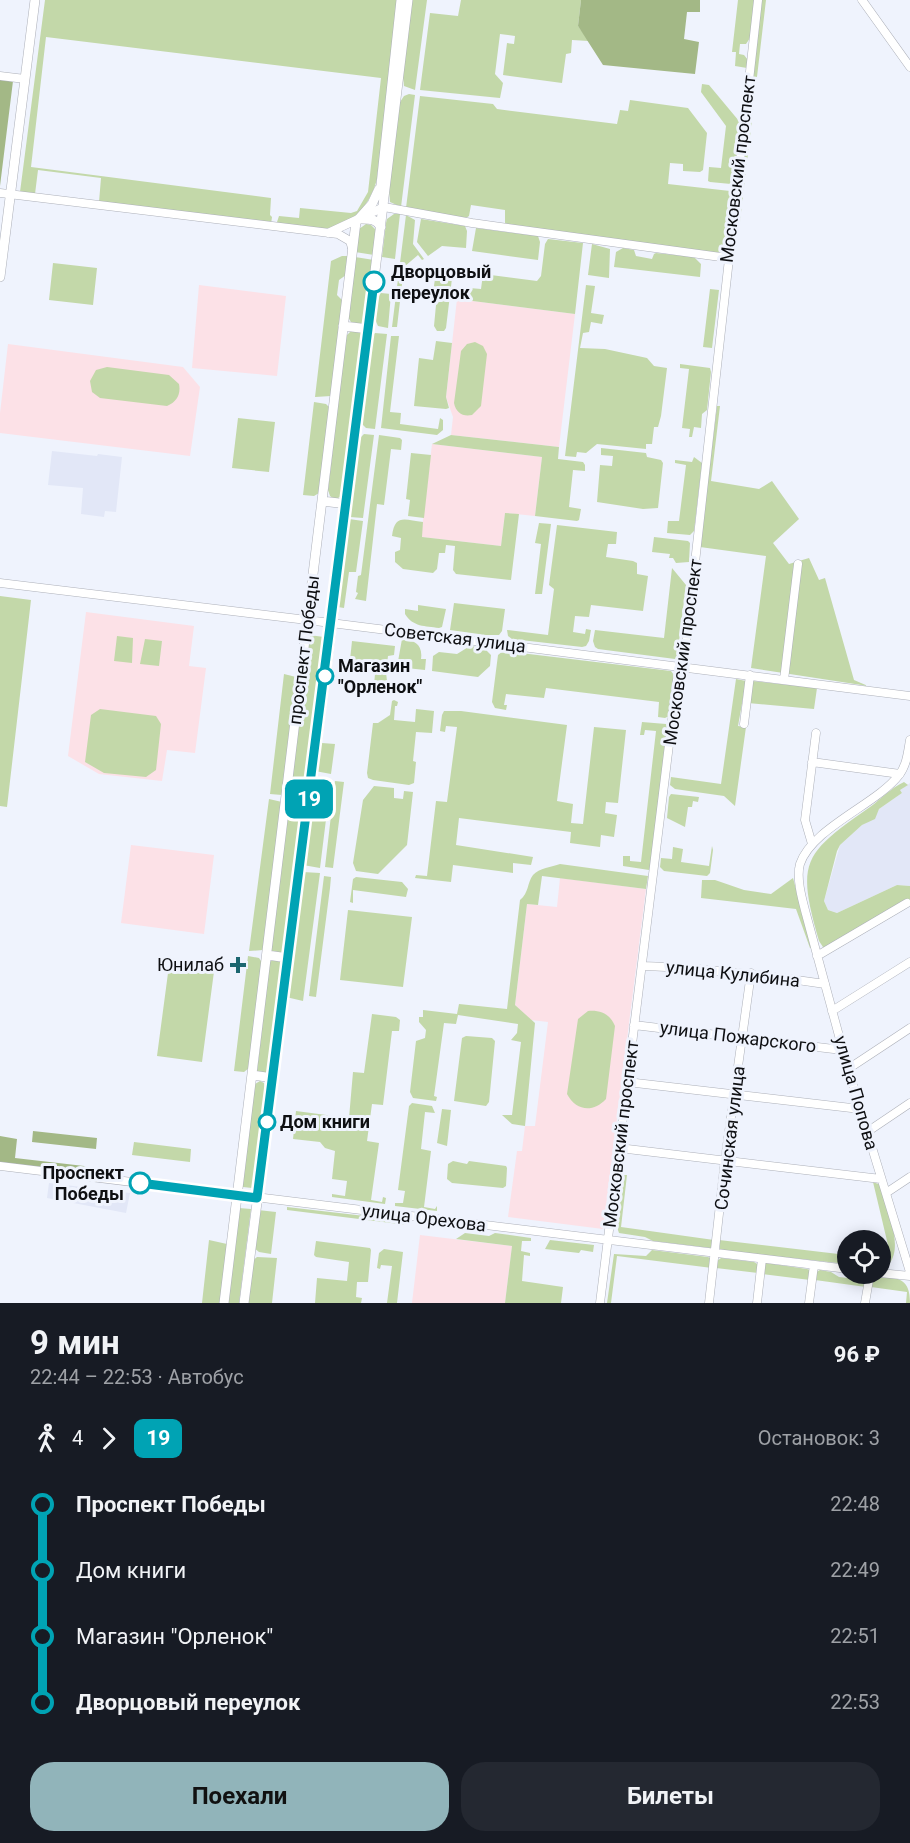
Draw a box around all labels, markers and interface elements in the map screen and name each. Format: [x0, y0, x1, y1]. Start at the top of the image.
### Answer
street label: Московский проспект [716, 74, 759, 264]
place label: Дворцовый переулок [391, 261, 491, 303]
marker: Дворцовый переулок [363, 271, 385, 293]
street label: Московский проспект [659, 557, 706, 747]
street label: проспект Победы [284, 574, 323, 726]
street label: Советская улица [383, 618, 527, 657]
place label: Магазин "Орленок" [338, 655, 423, 697]
marker: Магазин "Орленок" [316, 667, 334, 685]
line badge: 19 [282, 780, 336, 818]
text: 19 [297, 787, 321, 811]
place label: Юнилаб [157, 954, 224, 975]
marker: Юнилаб [229, 956, 247, 974]
street label: улица Кулибина [665, 956, 801, 991]
street label: улица Пожарского [659, 1016, 817, 1057]
street label: улица Попова [830, 1033, 883, 1152]
street label: Московский проспект [599, 1039, 642, 1229]
street label: Сочинская улица [710, 1065, 749, 1211]
place label: Дом книги [280, 1111, 370, 1132]
marker: Дом книги [258, 1113, 276, 1131]
place label: Проспект Победы [42, 1162, 124, 1204]
marker: Проспект Победы [129, 1172, 151, 1194]
street label: улица Орехова [361, 1199, 487, 1236]
map controls [837, 1230, 891, 1284]
button: locate [837, 1230, 891, 1284]
text: 9 мин [30, 1323, 120, 1362]
text: 96 ₽ [834, 1342, 880, 1367]
text: 22:44 – 22:53 · Автобус [30, 1365, 244, 1389]
icon: walk [30, 1422, 63, 1455]
icon: forward [92, 1422, 125, 1455]
text: 4 [72, 1426, 83, 1450]
text: 19 [146, 1426, 170, 1450]
text: Остановок: 3 [758, 1426, 880, 1450]
text: Проспект Победы [76, 1492, 266, 1517]
text: 22:48 [830, 1492, 880, 1516]
text: Дом книги [76, 1558, 186, 1583]
text: 22:49 [830, 1558, 880, 1582]
text: Магазин "Орленок" [76, 1624, 273, 1649]
text: 22:51 [830, 1624, 880, 1648]
text: Дворцовый переулок [76, 1690, 300, 1715]
text: 22:53 [830, 1690, 880, 1714]
button: Поехали [30, 1762, 449, 1831]
button: Билеты [461, 1762, 880, 1831]

